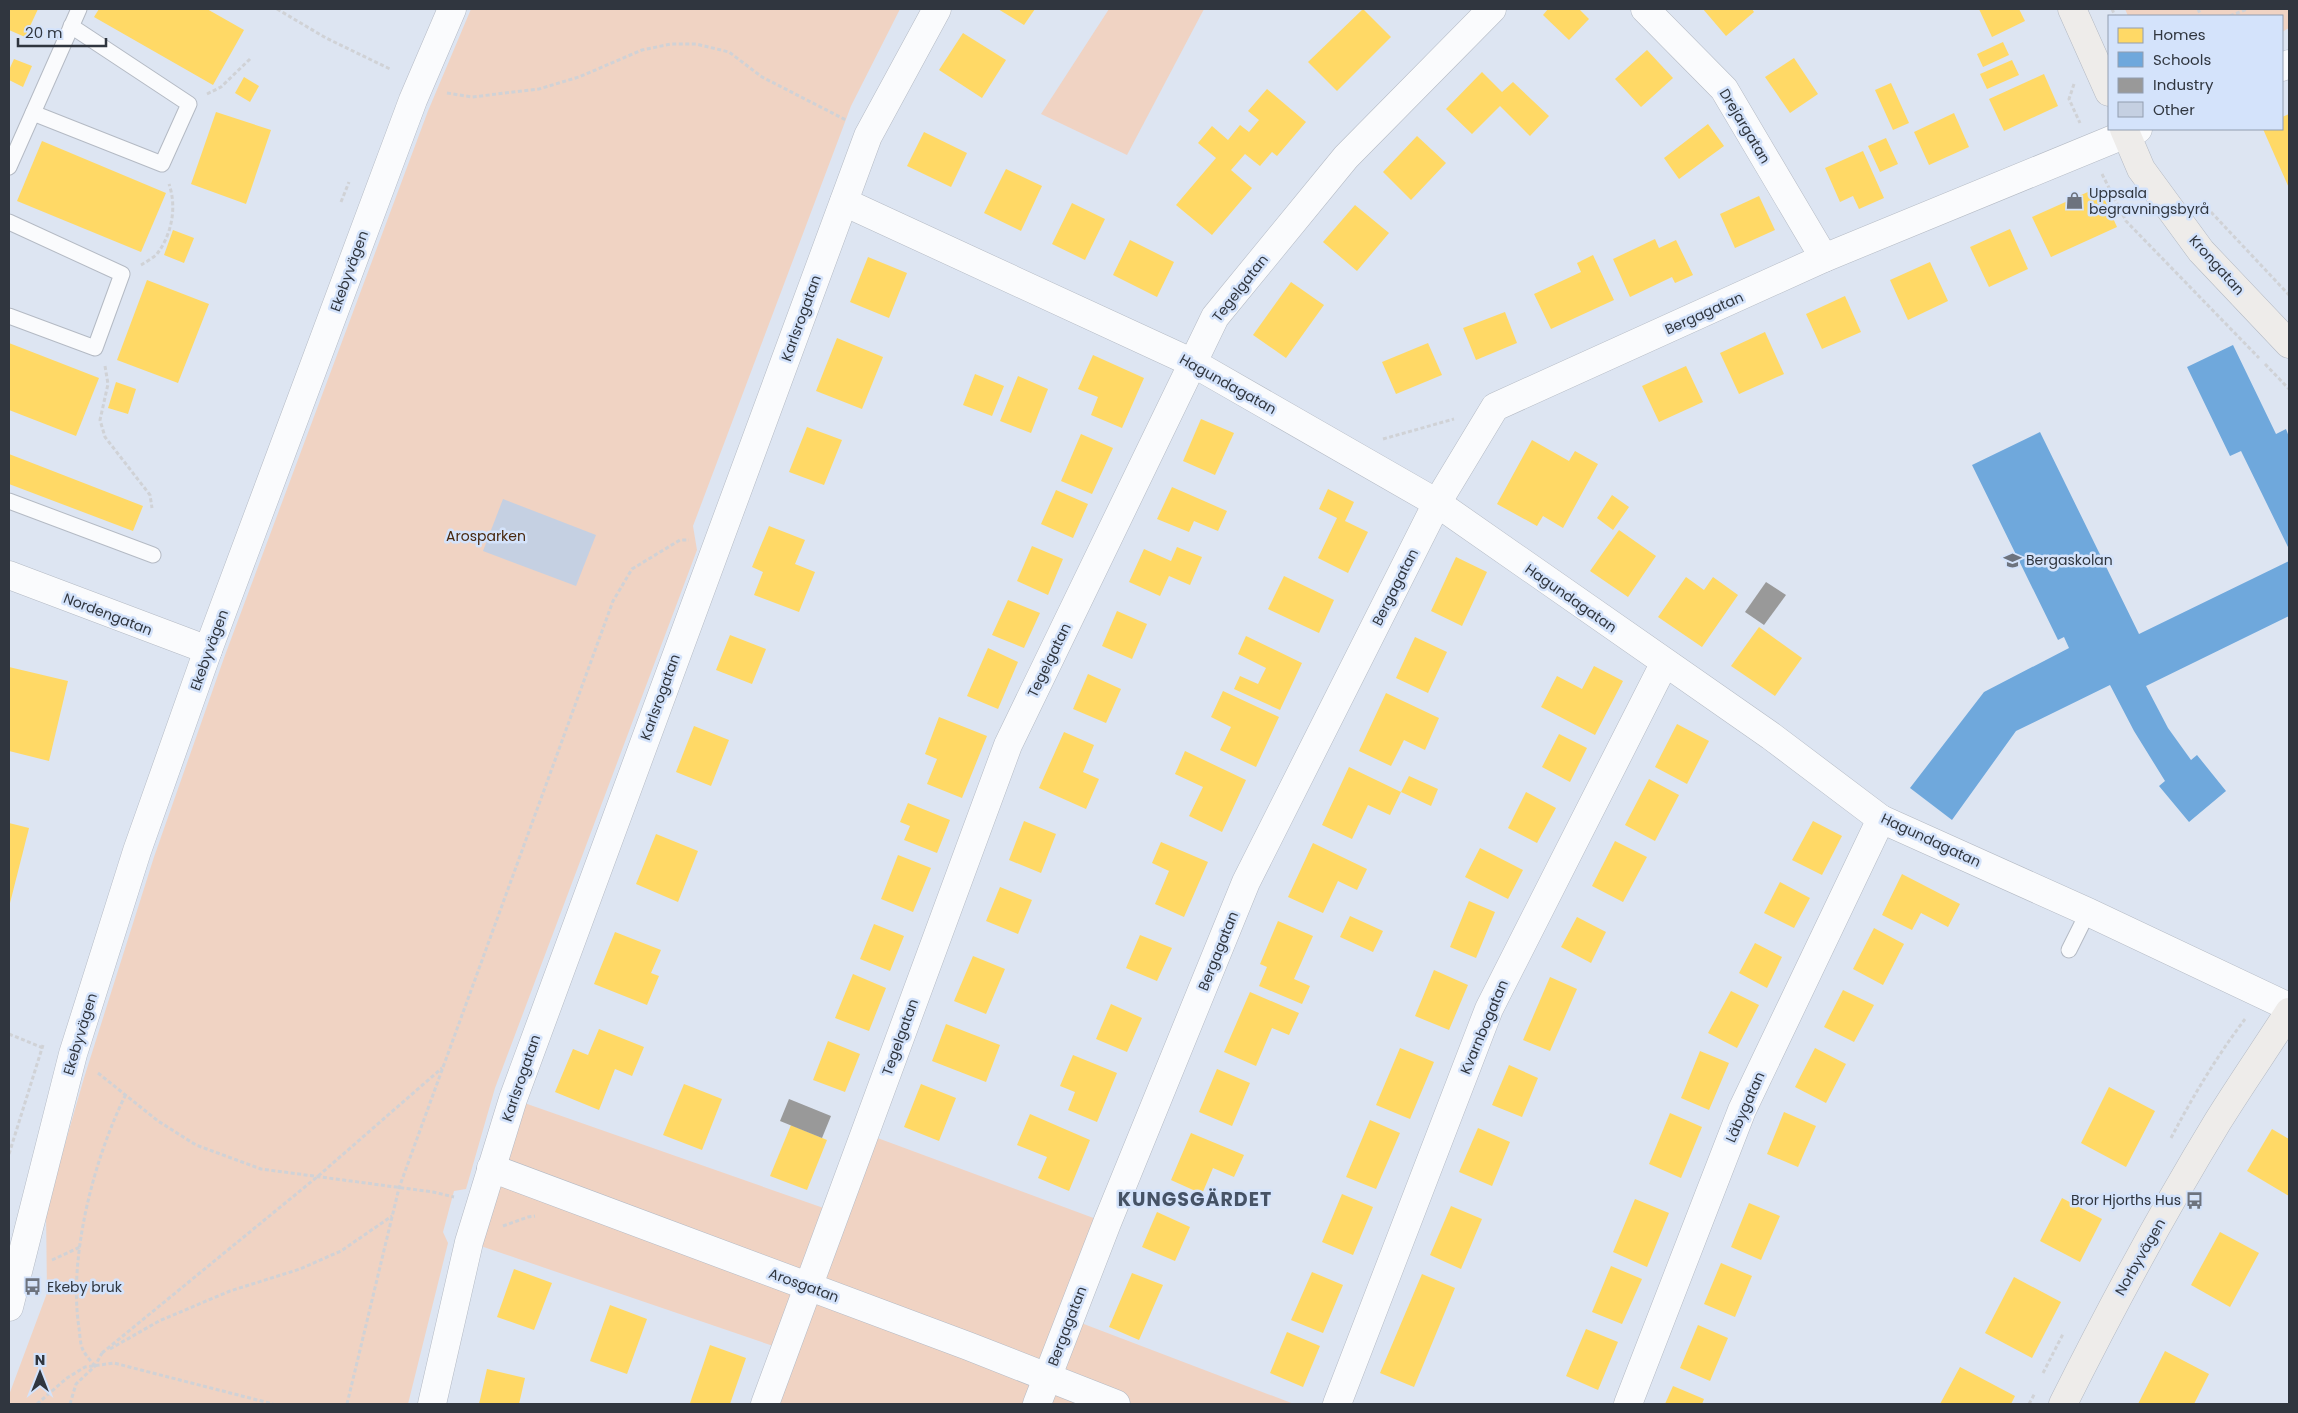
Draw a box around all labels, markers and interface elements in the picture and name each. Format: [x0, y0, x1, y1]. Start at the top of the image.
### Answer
scale bar [18, 15, 105, 47]
legend [2108, 15, 2283, 130]
text: 20 m [25, 22, 63, 43]
text: Homes [2153, 24, 2206, 45]
text: Schools [2153, 49, 2211, 70]
text: Industry [2153, 74, 2214, 95]
street label: Drejargatan [1715, 85, 1775, 167]
text: Other [2153, 99, 2195, 120]
place label: Uppsala begravningsbyrå [2089, 183, 2209, 219]
shop icon: Uppsala begravningsbyrå [2065, 191, 2085, 211]
street label: Ekebyvägen [325, 228, 373, 314]
street label: Krongatan [2185, 231, 2249, 299]
street label: Tegelgatan [1207, 250, 1273, 326]
street label: Karlsrogatan [776, 272, 826, 364]
street label: Bergagatan [1662, 287, 1746, 339]
street label: Hagundagatan [1176, 349, 1280, 419]
park label: Arosparken [446, 526, 526, 546]
street label: Bergagatan [1367, 545, 1423, 629]
school or university icon: Bergaskolan [2002, 550, 2022, 570]
place label: Bergaskolan [2026, 550, 2113, 570]
street label: Hagundagatan [1521, 559, 1621, 637]
street label: Nordengatan [61, 588, 155, 640]
street label: Ekebyvägen [185, 607, 233, 693]
street label: Tegelgatan [1022, 620, 1076, 700]
street label: Karlsrogatan [635, 651, 685, 743]
street label: Hagundagatan [1878, 808, 1984, 872]
street label: Bergagatan [1193, 908, 1243, 994]
street label: Kvarnbogatan [1455, 977, 1513, 1077]
street label: Ekebyvägen [58, 991, 102, 1077]
street label: Tegelgatan [877, 996, 923, 1078]
street label: Karlsrogatan [497, 1032, 545, 1124]
street label: Läbygatan [1721, 1069, 1769, 1145]
district label: KUNGSGÄRDET [1118, 1186, 1272, 1213]
place label: Bror Hjorths Hus [2071, 1190, 2181, 1210]
bus stop icon: Bror Hjorths Hus [2185, 1190, 2205, 1210]
street label: Norbyvägen [2110, 1215, 2170, 1299]
street label: Arosgatan [766, 1263, 842, 1307]
bus stop icon: Ekeby bruk [23, 1277, 43, 1297]
place label: Ekeby bruk [47, 1277, 123, 1297]
street label: Bergagatan [1043, 1283, 1091, 1369]
north arrow [15, 1348, 65, 1398]
text: N [35, 1350, 45, 1370]

